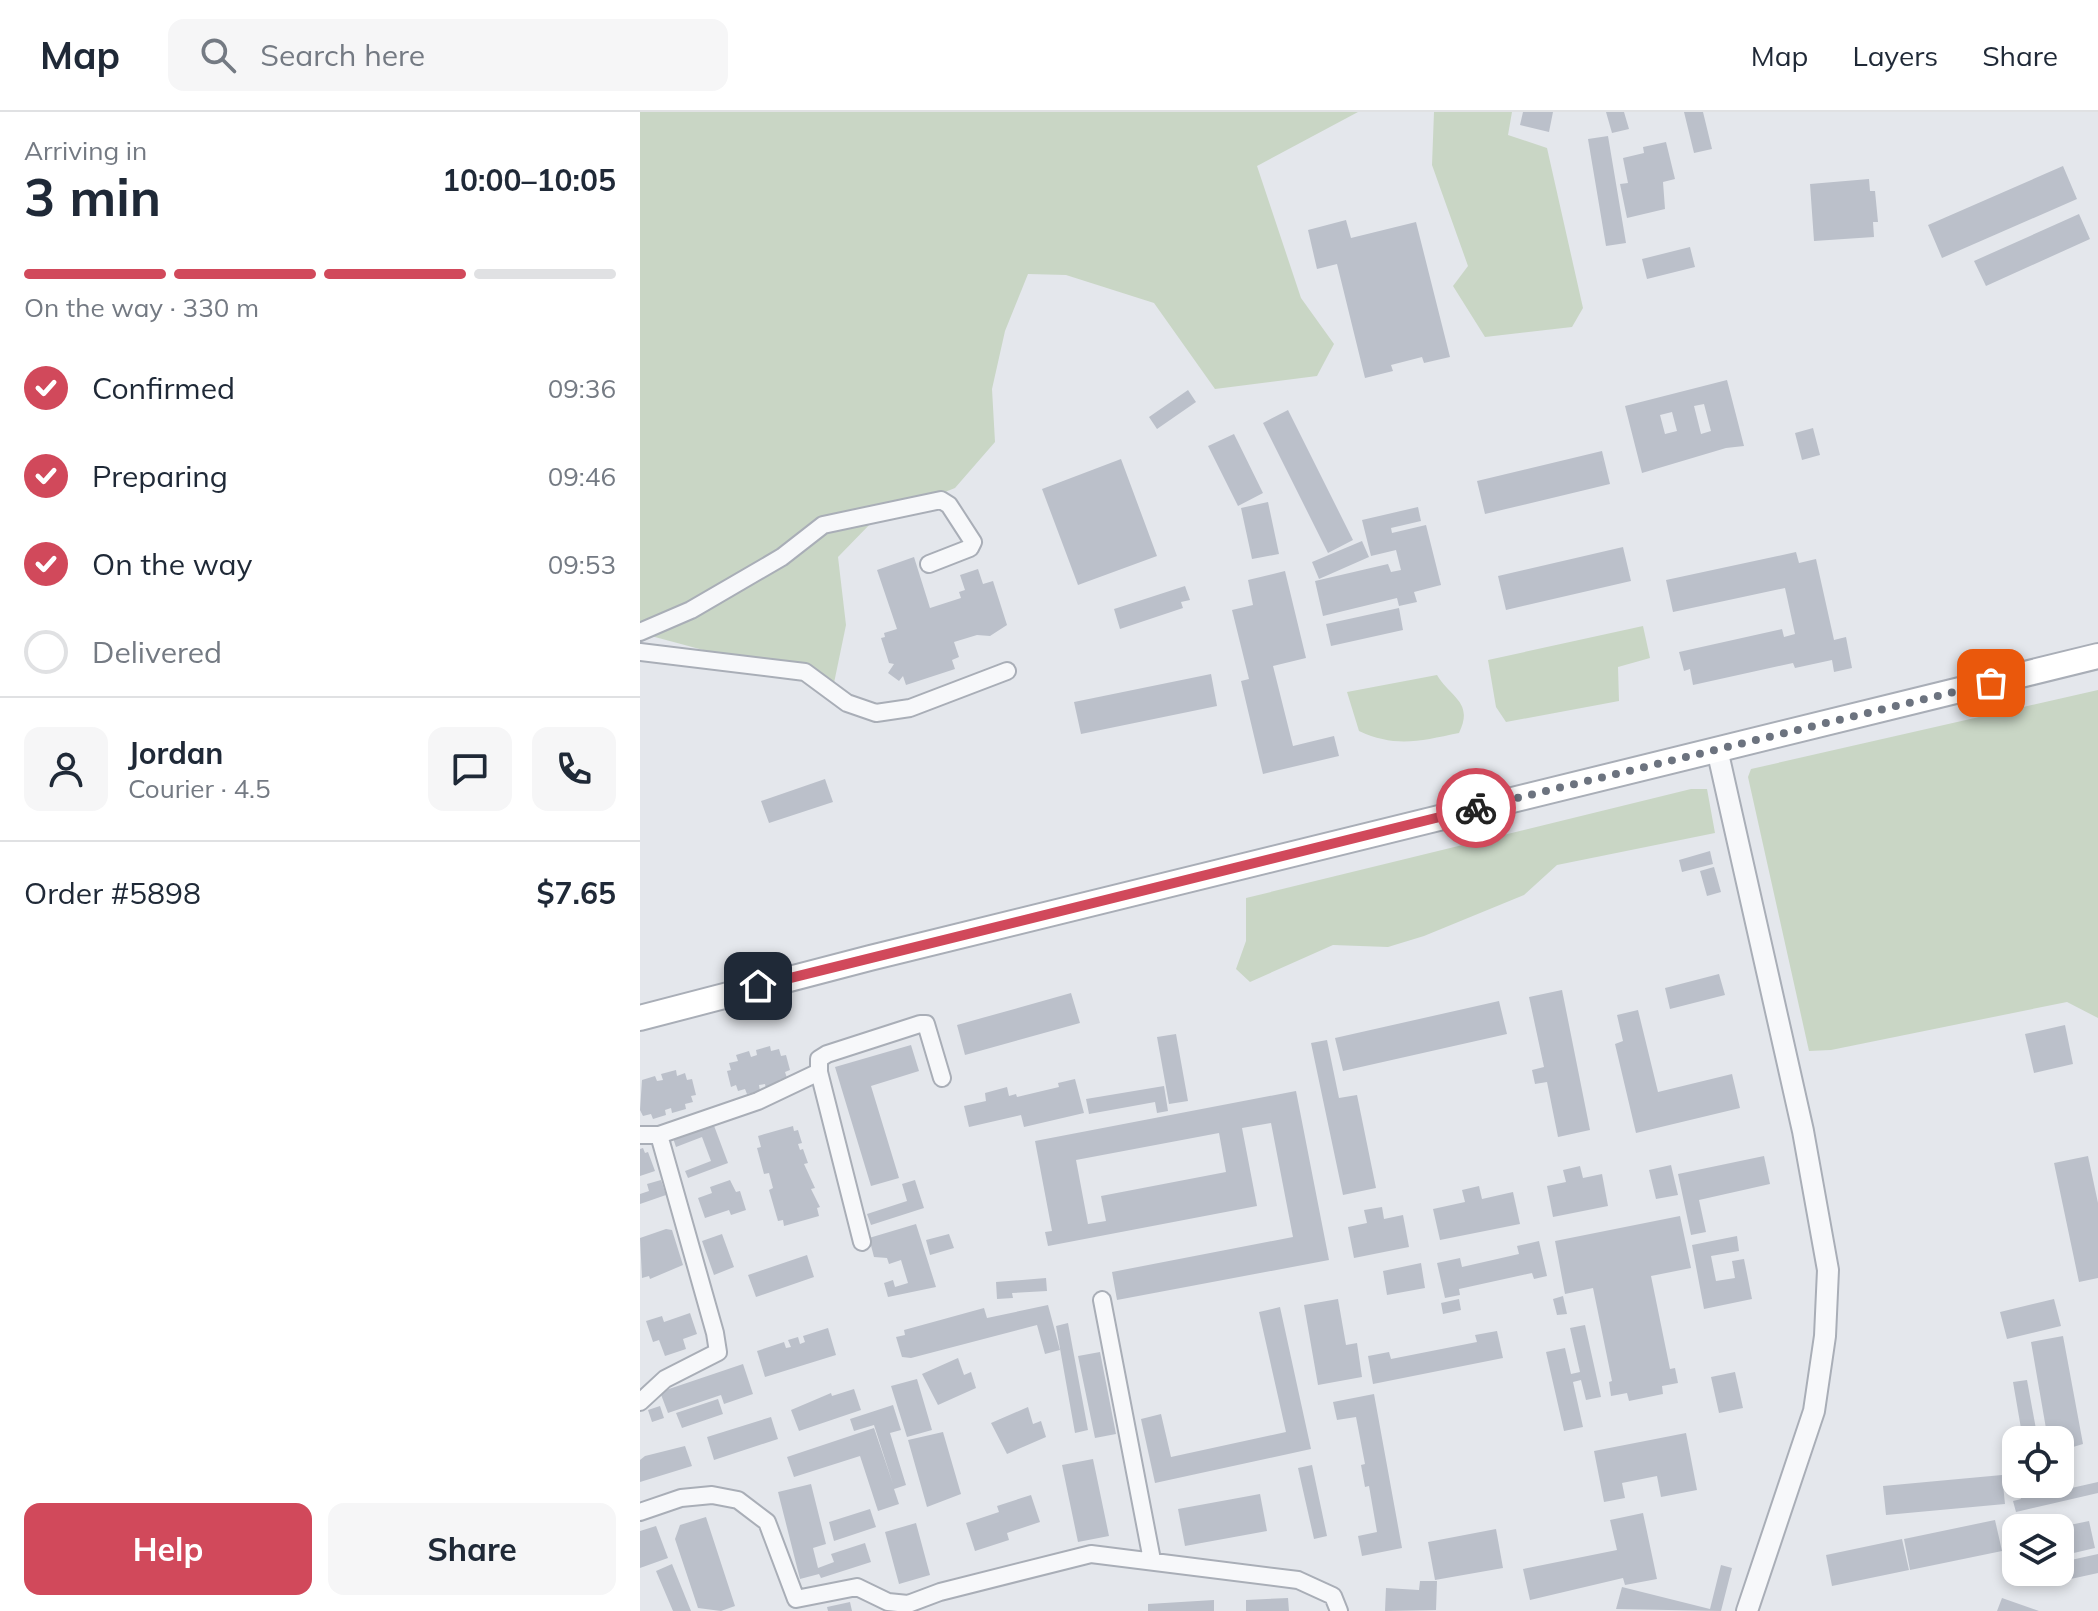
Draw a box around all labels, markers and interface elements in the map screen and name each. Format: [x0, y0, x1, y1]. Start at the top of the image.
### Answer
search box [168, 19, 728, 91]
text: Map [40, 31, 120, 79]
icon: search [196, 33, 240, 77]
text: Search here [260, 36, 425, 74]
text: Map [1751, 38, 1808, 73]
text: Layers [1852, 38, 1938, 73]
text: Share [1982, 38, 2058, 73]
text: Arriving in [24, 134, 147, 167]
text: 10:00–10:05 [442, 161, 616, 199]
text: 3 min [24, 164, 161, 229]
text: On the way · 330 m [24, 291, 259, 324]
icon: check [24, 366, 68, 410]
text: Confirmed [92, 369, 235, 407]
text: 09:36 [548, 372, 616, 405]
icon: check [24, 454, 68, 498]
text: Preparing [92, 457, 228, 495]
text: 09:46 [548, 460, 616, 493]
icon: check [24, 542, 68, 586]
text: On the way [92, 545, 252, 583]
text: 09:53 [548, 548, 616, 581]
text: Delivered [92, 633, 222, 671]
pin [1957, 649, 2025, 717]
icon: bag [1969, 661, 2013, 705]
button: person [24, 727, 108, 811]
button: chat [428, 727, 512, 811]
button: phone [532, 727, 616, 811]
text: Jordan [128, 734, 223, 772]
courier [1436, 768, 1516, 848]
text: Courier · 4.5 [128, 772, 271, 805]
icon: bike [1454, 786, 1498, 830]
text: Order #5898 [24, 874, 201, 912]
text: $7.65 [537, 874, 616, 912]
pin [724, 952, 792, 1020]
icon: home [736, 964, 780, 1008]
map controls [2002, 1426, 2074, 1586]
button: locate [2002, 1426, 2074, 1498]
button: Help [24, 1503, 312, 1595]
button: Share [328, 1503, 616, 1595]
button: layers [2002, 1514, 2074, 1586]

